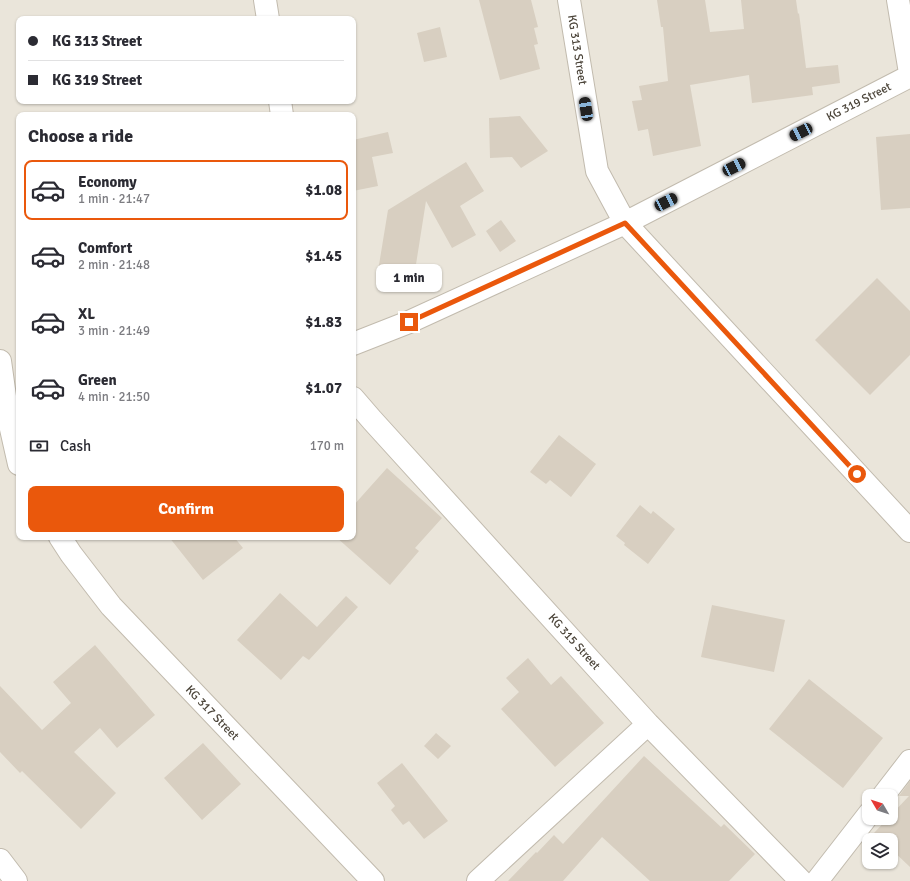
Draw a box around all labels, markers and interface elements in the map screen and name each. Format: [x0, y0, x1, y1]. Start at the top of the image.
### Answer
street label: KG 313 Street [564, 14, 590, 86]
text: KG 313 Street [52, 32, 142, 50]
text: KG 319 Street [52, 71, 142, 89]
street label: KG 319 Street [824, 79, 894, 125]
car [578, 96, 594, 122]
car [788, 121, 814, 143]
text: Choose a ride [28, 125, 133, 147]
car [721, 156, 747, 178]
icon: car [30, 172, 66, 208]
text: Economy [78, 173, 137, 191]
text: $1.08 [305, 181, 342, 199]
text: 1 min · 21:47 [78, 191, 150, 207]
car [653, 191, 679, 213]
icon: car [30, 238, 66, 274]
text: Comfort [78, 239, 132, 257]
text: $1.45 [305, 247, 342, 265]
text: 2 min · 21:48 [78, 257, 150, 273]
callout: 1 min [376, 264, 442, 292]
text: 1 min [393, 270, 425, 286]
icon: car [30, 304, 66, 340]
text: XL [78, 305, 95, 323]
text: $1.83 [305, 313, 342, 331]
route end [400, 313, 418, 331]
text: 3 min · 21:49 [78, 323, 150, 339]
icon: car [30, 370, 66, 406]
text: Green [78, 371, 117, 389]
text: $1.07 [305, 379, 342, 397]
text: 4 min · 21:50 [78, 389, 150, 405]
icon: cash [28, 435, 50, 457]
text: Cash [60, 437, 91, 455]
text: 170 m [310, 438, 344, 454]
route start [848, 465, 866, 483]
button: Confirm [28, 486, 344, 532]
street label: KG 315 Street [545, 611, 603, 673]
street label: KG 317 Street [182, 682, 242, 744]
north arrow [862, 789, 898, 825]
map controls [862, 789, 898, 869]
button: layers [862, 833, 898, 869]

